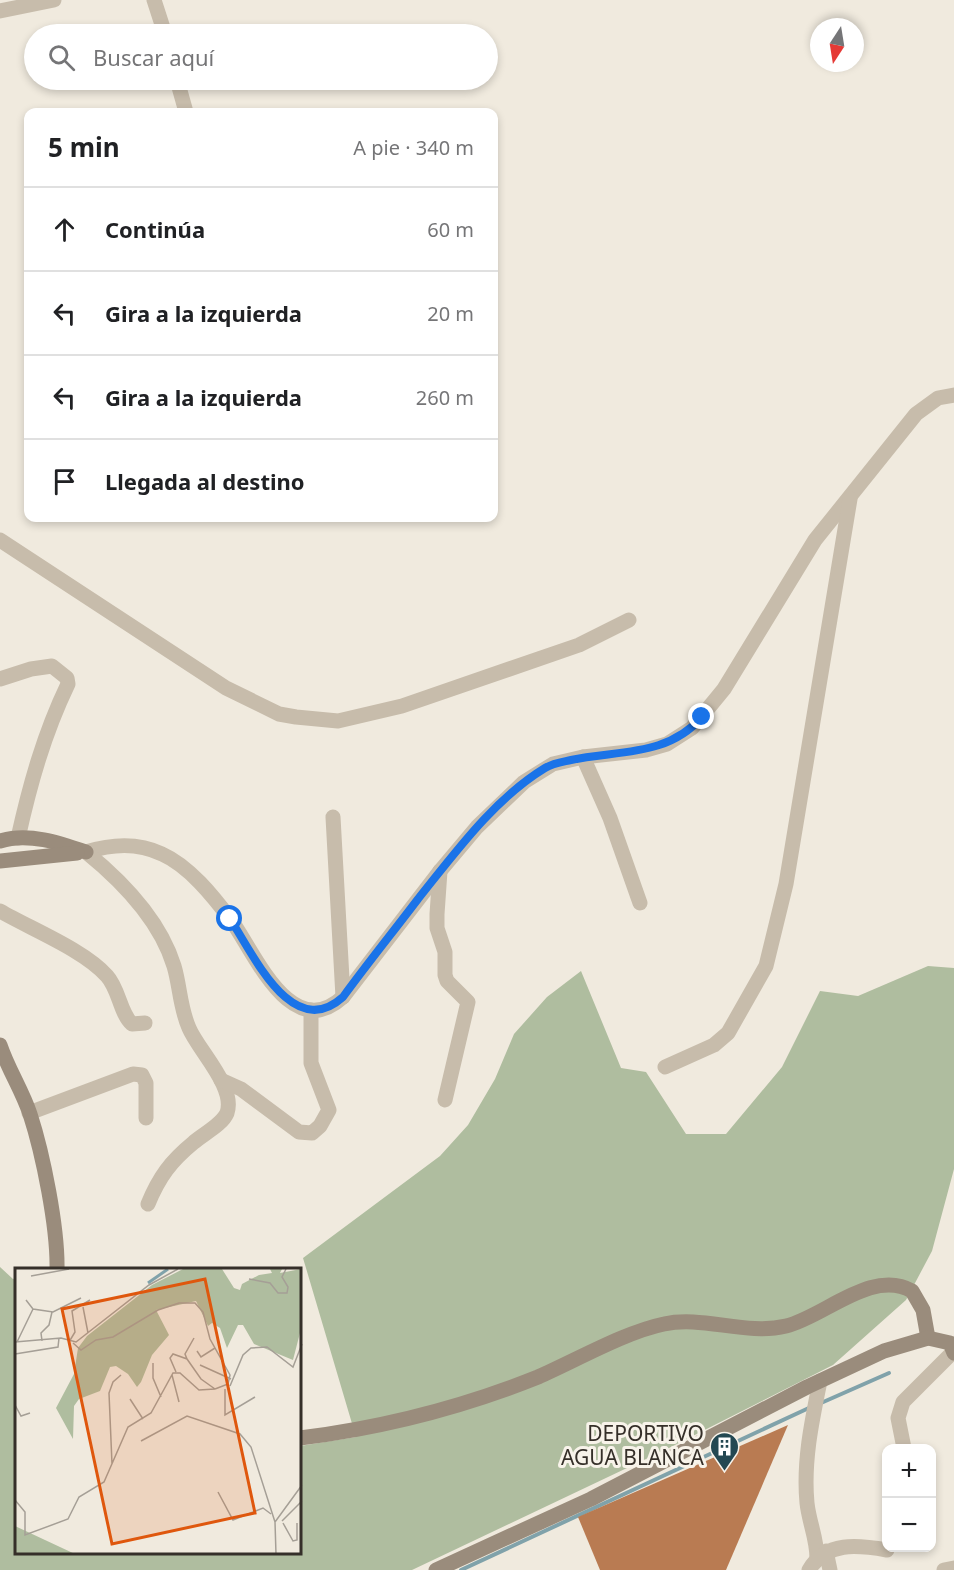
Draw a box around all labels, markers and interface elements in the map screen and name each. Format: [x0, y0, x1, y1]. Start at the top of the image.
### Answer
north arrow [810, 18, 864, 72]
search box [24, 24, 498, 90]
icon: search [45, 41, 78, 74]
text: Buscar aquí [93, 42, 214, 72]
text: 5 min [48, 129, 120, 165]
text: A pie · 340 m [353, 134, 474, 161]
icon: ahead [48, 213, 81, 246]
text: Continúa [105, 214, 205, 244]
text: 60 m [427, 216, 474, 243]
icon: left [48, 297, 81, 330]
text: Gira a la izquierda [105, 298, 302, 328]
text: 20 m [427, 300, 474, 327]
icon: left [48, 381, 81, 414]
text: Gira a la izquierda [105, 382, 302, 412]
text: 260 m [416, 384, 474, 411]
icon: arrive [48, 465, 81, 498]
text: Llegada al destino [105, 466, 305, 496]
route end [688, 703, 714, 729]
route start [216, 905, 242, 931]
inset map [15, 1268, 302, 1555]
place label: DEPORTIVO AGUA BLANCA [561, 1419, 705, 1471]
building icon: DEPORTIVO AGUA BLANCA [709, 1430, 741, 1472]
map controls [882, 1444, 936, 1552]
button: + [882, 1444, 936, 1498]
button: − [882, 1498, 936, 1552]

